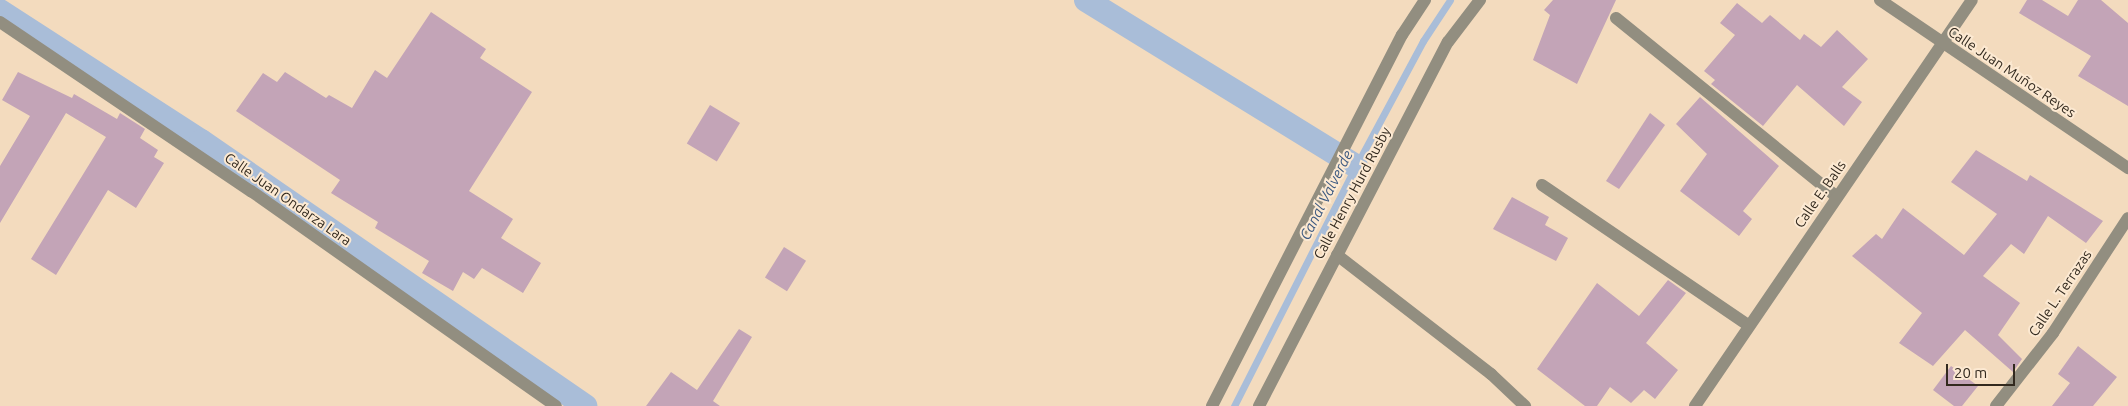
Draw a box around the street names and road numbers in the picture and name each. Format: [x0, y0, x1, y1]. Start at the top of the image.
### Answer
street label: Calle Juan Muñoz Reyes [1945, 23, 2079, 121]
street label: Calle Henry Hurd Rusby [1310, 124, 1394, 262]
street label: Calle Juan Ondarza Lara [222, 149, 354, 249]
street label: Calle E. Balls [1791, 157, 1849, 231]
street label: Calle L. Terrazas [2025, 247, 2095, 339]

